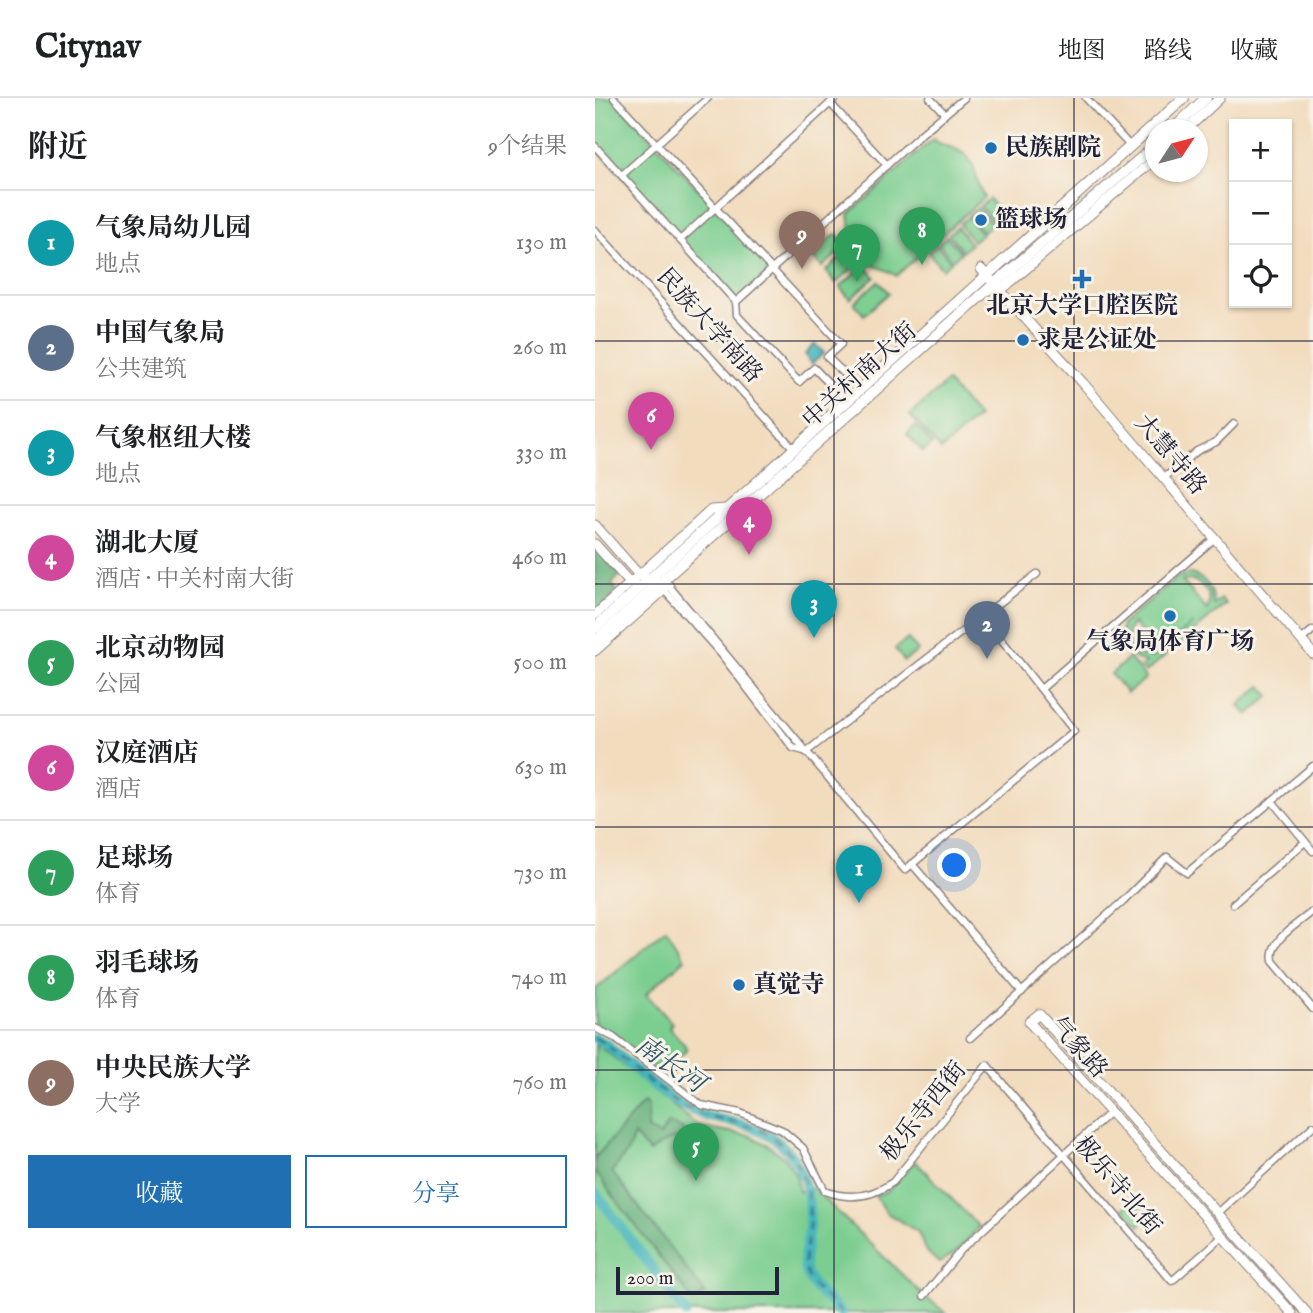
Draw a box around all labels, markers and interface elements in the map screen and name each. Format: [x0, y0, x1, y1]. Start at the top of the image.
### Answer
text: Citynav [35, 27, 141, 69]
text: 地图 [1058, 36, 1106, 67]
text: 路线 [1144, 36, 1192, 67]
text: 收藏 [1230, 36, 1278, 67]
north arrow [1145, 119, 1208, 182]
map controls [1229, 119, 1292, 308]
button: + [1229, 119, 1292, 182]
text: 附近 [28, 129, 88, 167]
text: 9个结果 [488, 132, 567, 161]
place label: 民族剧院 [1005, 133, 1101, 164]
marker: 民族剧院 [983, 140, 999, 156]
button: − [1229, 182, 1292, 245]
place label: 篮球场 [995, 205, 1067, 236]
pin: 8 [899, 207, 945, 265]
pin: 9 [779, 211, 825, 269]
text: 气象局幼儿园 [95, 212, 251, 245]
marker: 篮球场 [973, 212, 989, 228]
pin: 7 [834, 224, 880, 282]
text: 1 [47, 228, 55, 257]
text: 130 m [516, 228, 567, 257]
button: locate [1229, 245, 1292, 308]
text: 地点 [95, 250, 141, 279]
street label: 民族大学南路 [649, 262, 769, 390]
marker: 北京大学口腔医院 [1072, 269, 1092, 289]
place label: 北京大学口腔医院 [986, 291, 1178, 322]
street label: 中关村南大街 [796, 316, 924, 436]
text: 中国气象局 [95, 317, 225, 350]
place label: 求是公证处 [1037, 325, 1157, 356]
marker: 求是公证处 [1015, 332, 1031, 348]
text: 2 [46, 333, 56, 362]
text: 260 m [512, 333, 567, 362]
text: 公共建筑 [95, 355, 187, 384]
pin: 6 [628, 392, 674, 450]
street label: 大慧寺路 [1127, 408, 1213, 502]
text: 气象枢纽大楼 [95, 422, 251, 455]
text: 3 [47, 438, 55, 467]
text: 330 m [516, 438, 567, 467]
text: 地点 [95, 460, 141, 489]
pin: 4 [726, 497, 772, 555]
text: 湖北大厦 [95, 527, 199, 560]
text: 4 [45, 543, 57, 572]
text: 460 m [512, 543, 567, 572]
text: 酒店 · 中关村南大街 [95, 565, 294, 594]
pin: 3 [791, 580, 837, 638]
pin: 2 [964, 601, 1010, 659]
marker: 气象局体育广场 [1162, 608, 1178, 624]
place label: 气象局体育广场 [1086, 627, 1254, 658]
text: 北京动物园 [95, 632, 225, 665]
text: 5 [47, 648, 55, 677]
text: 500 m [513, 648, 567, 677]
text: 公园 [95, 670, 141, 699]
text: 汉庭酒店 [95, 737, 199, 770]
text: 6 [46, 753, 56, 782]
text: 630 m [515, 753, 567, 782]
text: 酒店 [95, 775, 141, 804]
text: 足球场 [95, 842, 173, 875]
pin: 1 [836, 845, 882, 903]
your location [937, 848, 971, 882]
text: 7 [46, 858, 56, 887]
text: 730 m [514, 858, 567, 887]
text: 体育 [95, 880, 141, 909]
text: 羽毛球场 [95, 947, 199, 980]
text: 8 [46, 963, 56, 992]
text: 740 m [511, 963, 567, 992]
place label: 真觉寺 [753, 970, 825, 1001]
marker: 真觉寺 [731, 977, 747, 993]
text: 体育 [95, 985, 141, 1014]
street label: 气象路 [1042, 1011, 1114, 1085]
water label: 南长河 [629, 1029, 715, 1103]
text: 中央民族大学 [95, 1052, 251, 1085]
street label: 极乐寺西街 [874, 1056, 974, 1168]
text: 9 [46, 1068, 56, 1097]
text: 760 m [512, 1068, 567, 1097]
text: 大学 [95, 1090, 141, 1119]
pin: 5 [673, 1123, 719, 1181]
street label: 极乐寺北街 [1067, 1130, 1167, 1242]
button: 收藏 [28, 1155, 291, 1228]
button: 分享 [305, 1155, 567, 1228]
scale bar [616, 1264, 779, 1296]
text: 200 m [627, 1267, 673, 1291]

